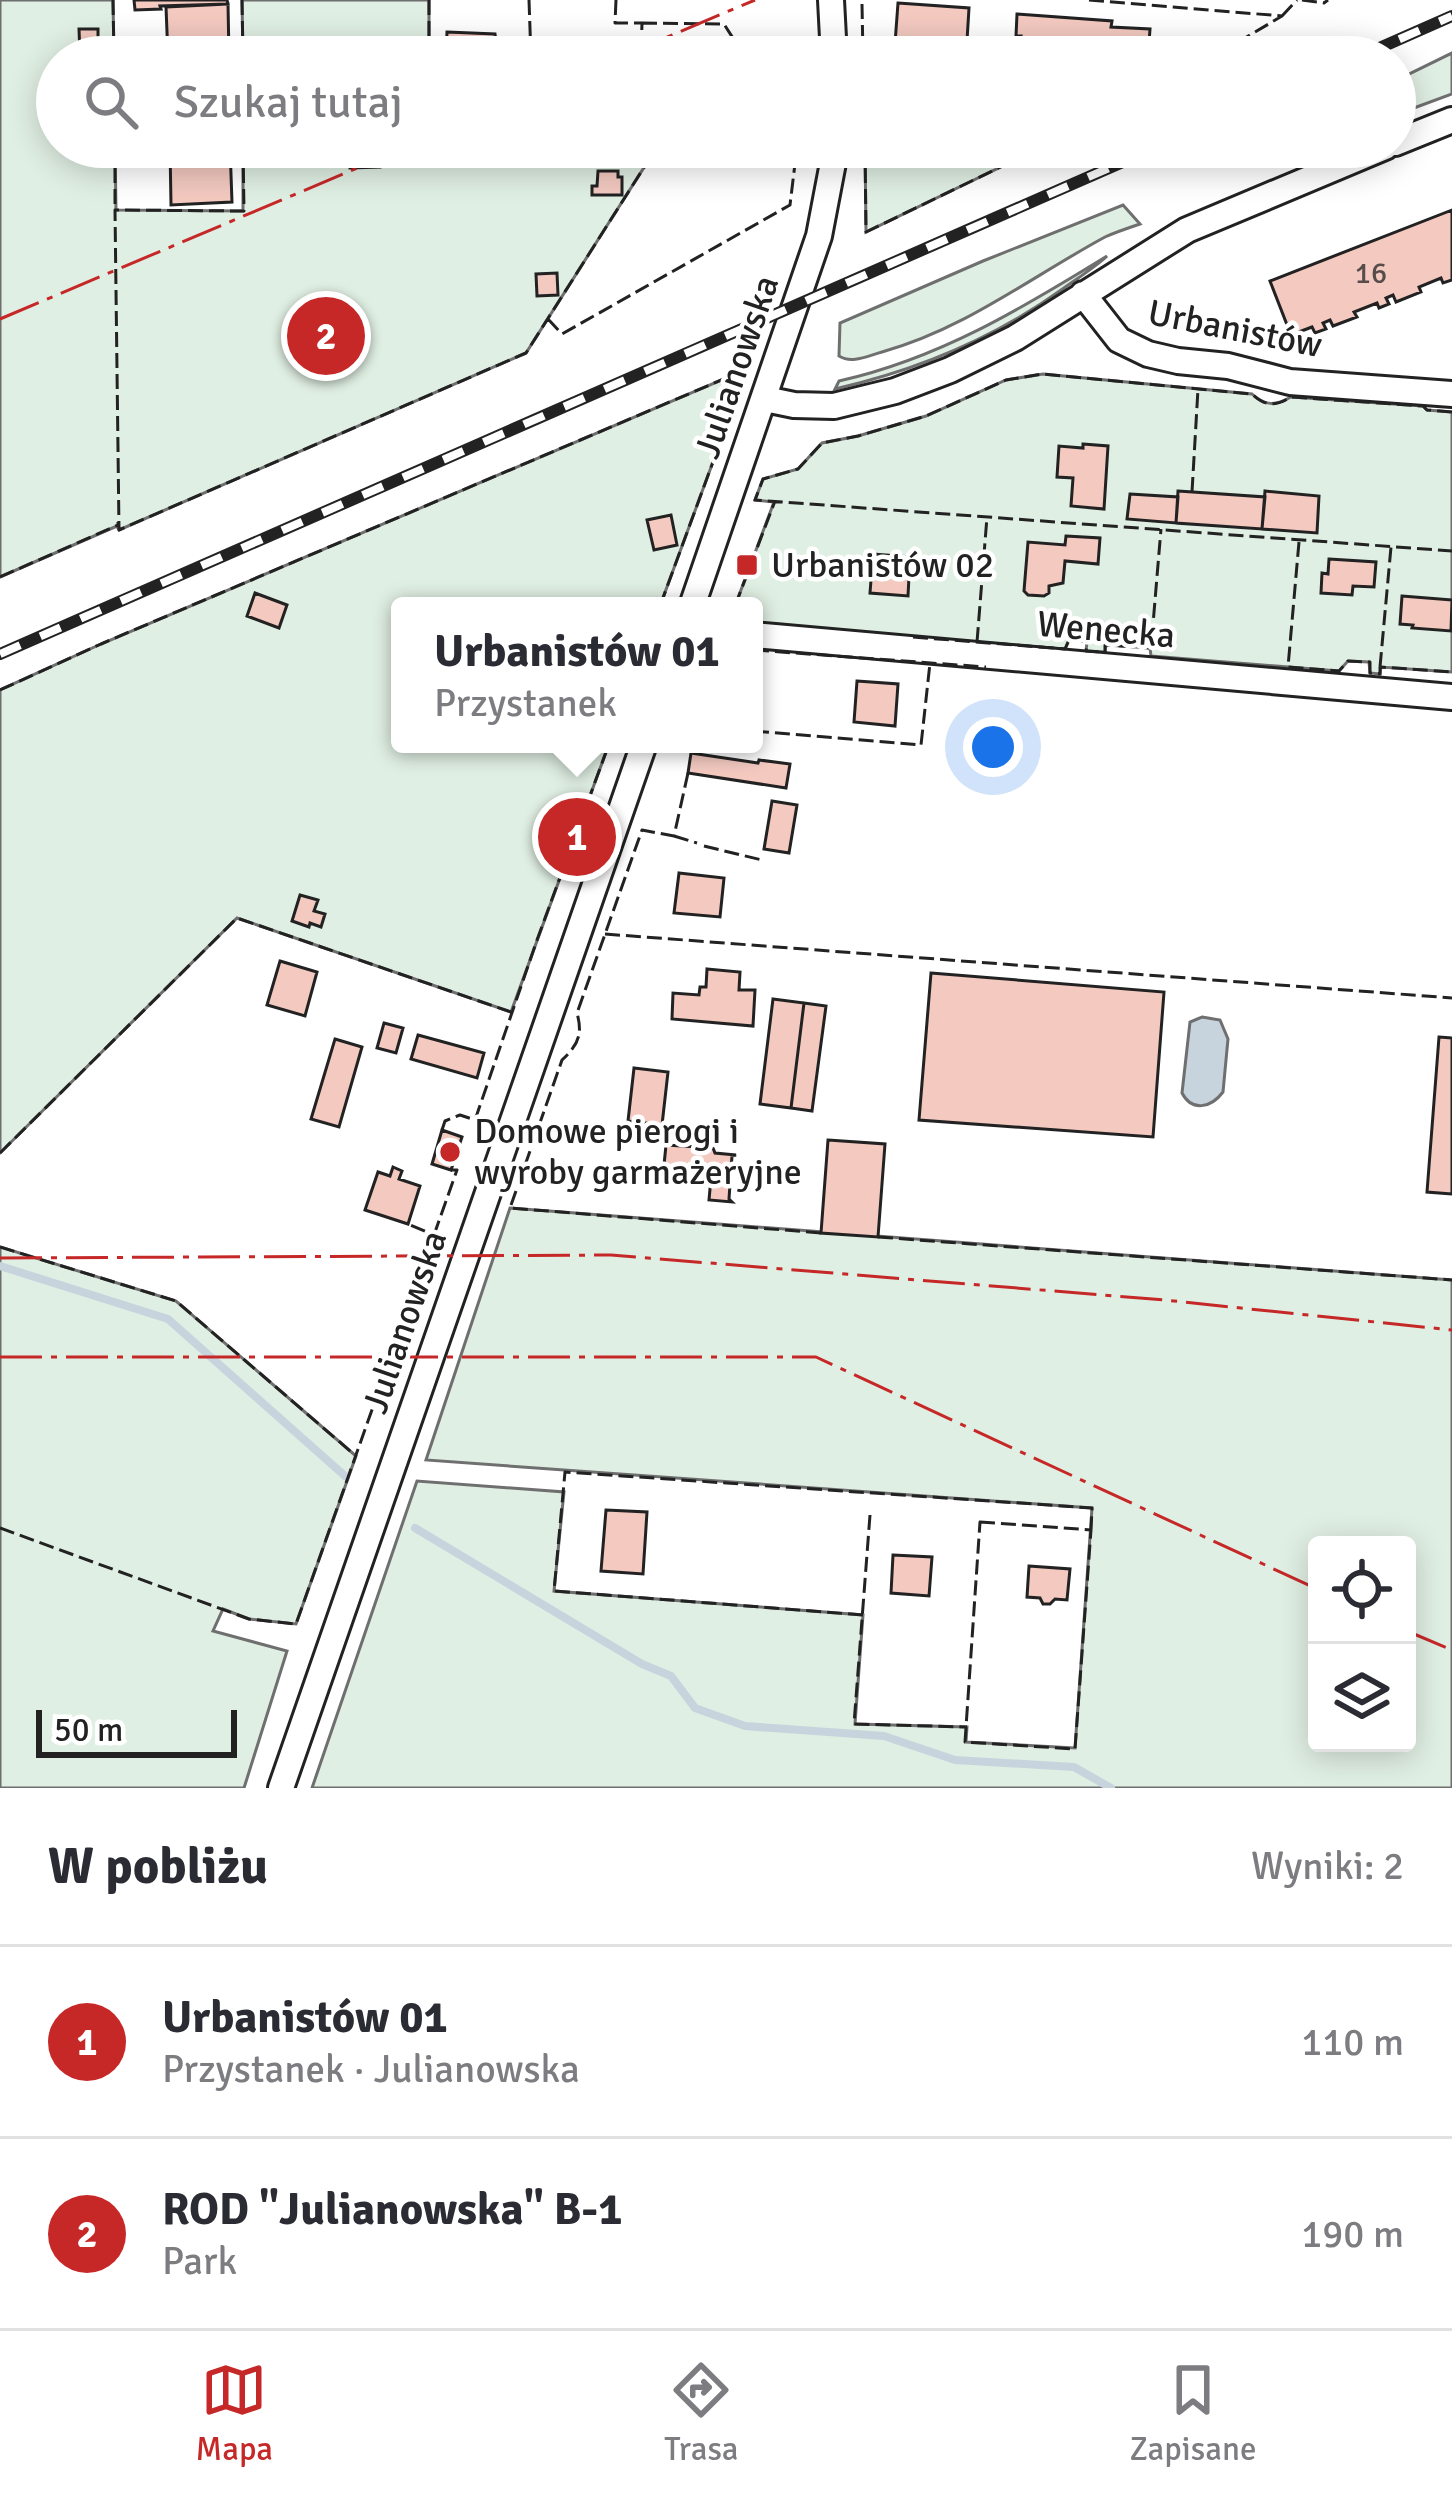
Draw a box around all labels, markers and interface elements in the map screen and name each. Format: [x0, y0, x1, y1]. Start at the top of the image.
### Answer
search box [36, 36, 1416, 168]
icon: search [78, 69, 144, 135]
text: Szukaj tutaj [174, 75, 403, 130]
house number: 16 [1355, 255, 1387, 292]
street label: Julianowska [685, 270, 789, 464]
street label: Urbanistów [1144, 290, 1326, 368]
pin: 2 [287, 291, 365, 381]
place label: Urbanistów 02 [771, 543, 994, 588]
marker: Urbanistów 02 [734, 552, 760, 578]
popup [391, 597, 763, 753]
street label: Wenecka [1035, 602, 1177, 658]
text: Urbanistów 01 [434, 624, 720, 679]
text: Przystanek [434, 679, 617, 727]
your location [963, 717, 1023, 777]
pin: 1 [538, 792, 616, 882]
place label: Domowe pierogi i wyroby garmażeryjne [474, 1109, 802, 1195]
marker: Domowe pierogi i wyroby garmażeryjne [437, 1139, 463, 1165]
street label: Julianowska [353, 1225, 457, 1419]
map controls [1308, 1536, 1416, 1752]
button: locate [1308, 1536, 1416, 1644]
button: layers [1308, 1644, 1416, 1752]
scale bar [36, 1704, 237, 1757]
text: 50 m [54, 1710, 123, 1751]
text: W pobliżu [48, 1835, 268, 1898]
text: Wyniki: 2 [1251, 1842, 1404, 1890]
text: Urbanistów 01 [162, 1990, 448, 2045]
text: 1 [76, 2018, 98, 2066]
text: 110 m [1301, 2018, 1404, 2066]
text: Przystanek · Julianowska [162, 2045, 580, 2093]
text: ROD "Julianowska" B-1 [162, 2182, 623, 2237]
text: 2 [76, 2210, 98, 2258]
text: 190 m [1301, 2210, 1404, 2258]
text: Park [162, 2237, 237, 2285]
tab: Mapa [196, 2357, 273, 2470]
tab: Trasa [664, 2357, 739, 2470]
tab: Zapisane [1130, 2357, 1256, 2470]

